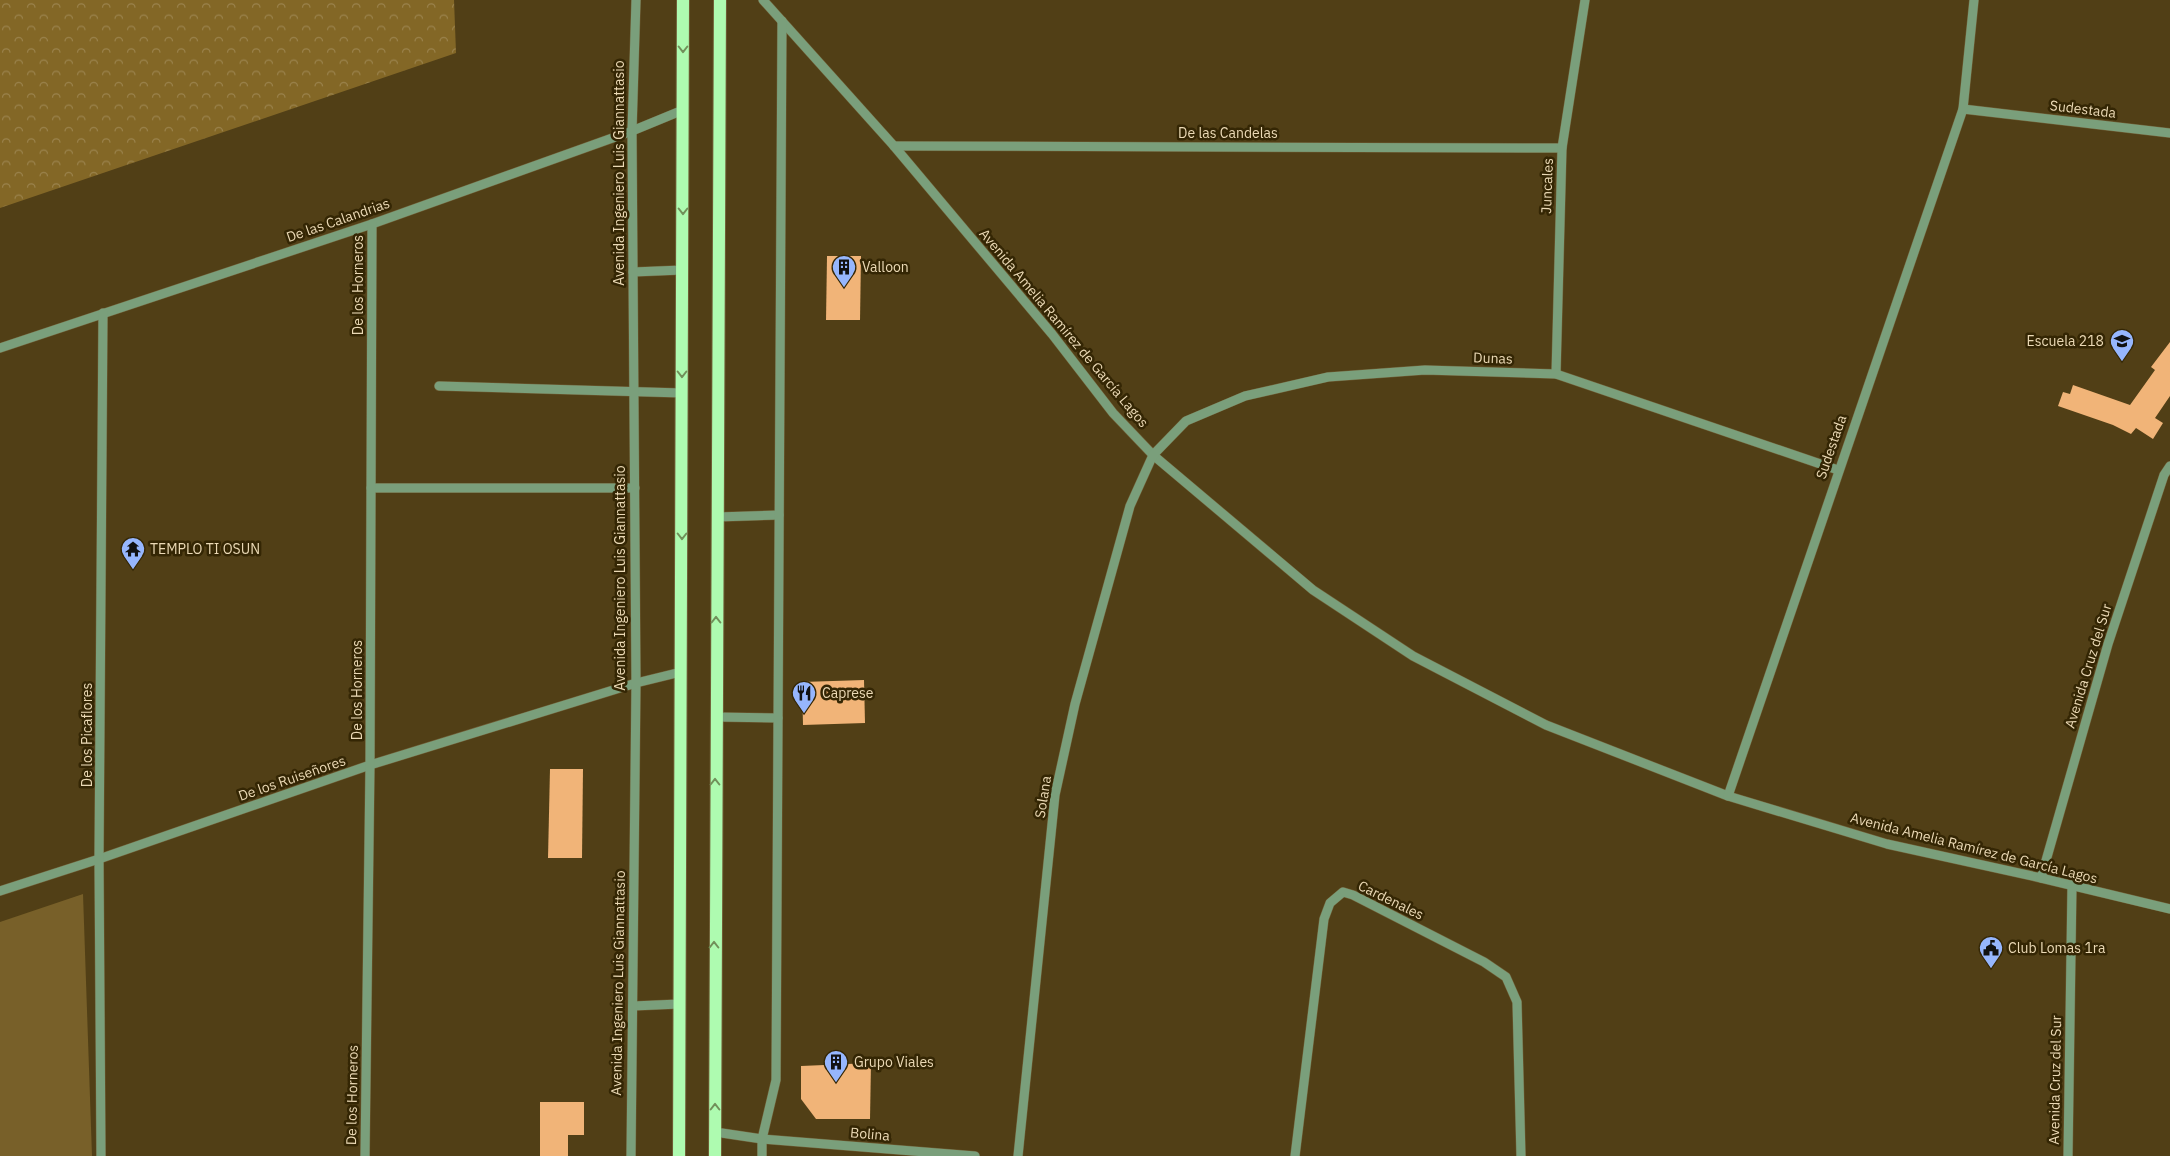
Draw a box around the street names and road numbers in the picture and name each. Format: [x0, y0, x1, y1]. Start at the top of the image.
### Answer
street label: Avenida Ingeniero Luis Giannattasio [610, 60, 628, 286]
street label: Sudestada [2049, 96, 2118, 122]
street label: De las Candelas [1178, 124, 1278, 142]
street label: Juncales [1537, 158, 1557, 214]
street label: De las Calandrias [284, 194, 392, 246]
street label: Avenida Amelia Ramírez de García Lagos [975, 225, 1153, 431]
street label: De los Horneros [349, 235, 367, 335]
street label: Dunas [1473, 348, 1513, 368]
street label: Sudestada [1812, 412, 1851, 481]
street label: Avenida Ingeniero Luis Giannattasio [611, 465, 629, 691]
street label: Avenida Cruz del Sur [2061, 602, 2115, 730]
street label: De los Horneros [348, 640, 366, 740]
street label: De los Picaflores [78, 683, 96, 787]
street label: De los Ruiseñores [236, 751, 348, 805]
street label: Solana [1031, 774, 1055, 819]
street label: Avenida Amelia Ramírez de García Lagos [1849, 809, 2100, 888]
street label: Avenida Ingeniero Luis Giannattasio [607, 870, 629, 1096]
street label: Cardenales [1355, 876, 1427, 924]
street label: Avenida Cruz del Sur [2045, 1015, 2065, 1145]
street label: De los Horneros [342, 1044, 362, 1145]
street label: Bolina [849, 1123, 891, 1145]

